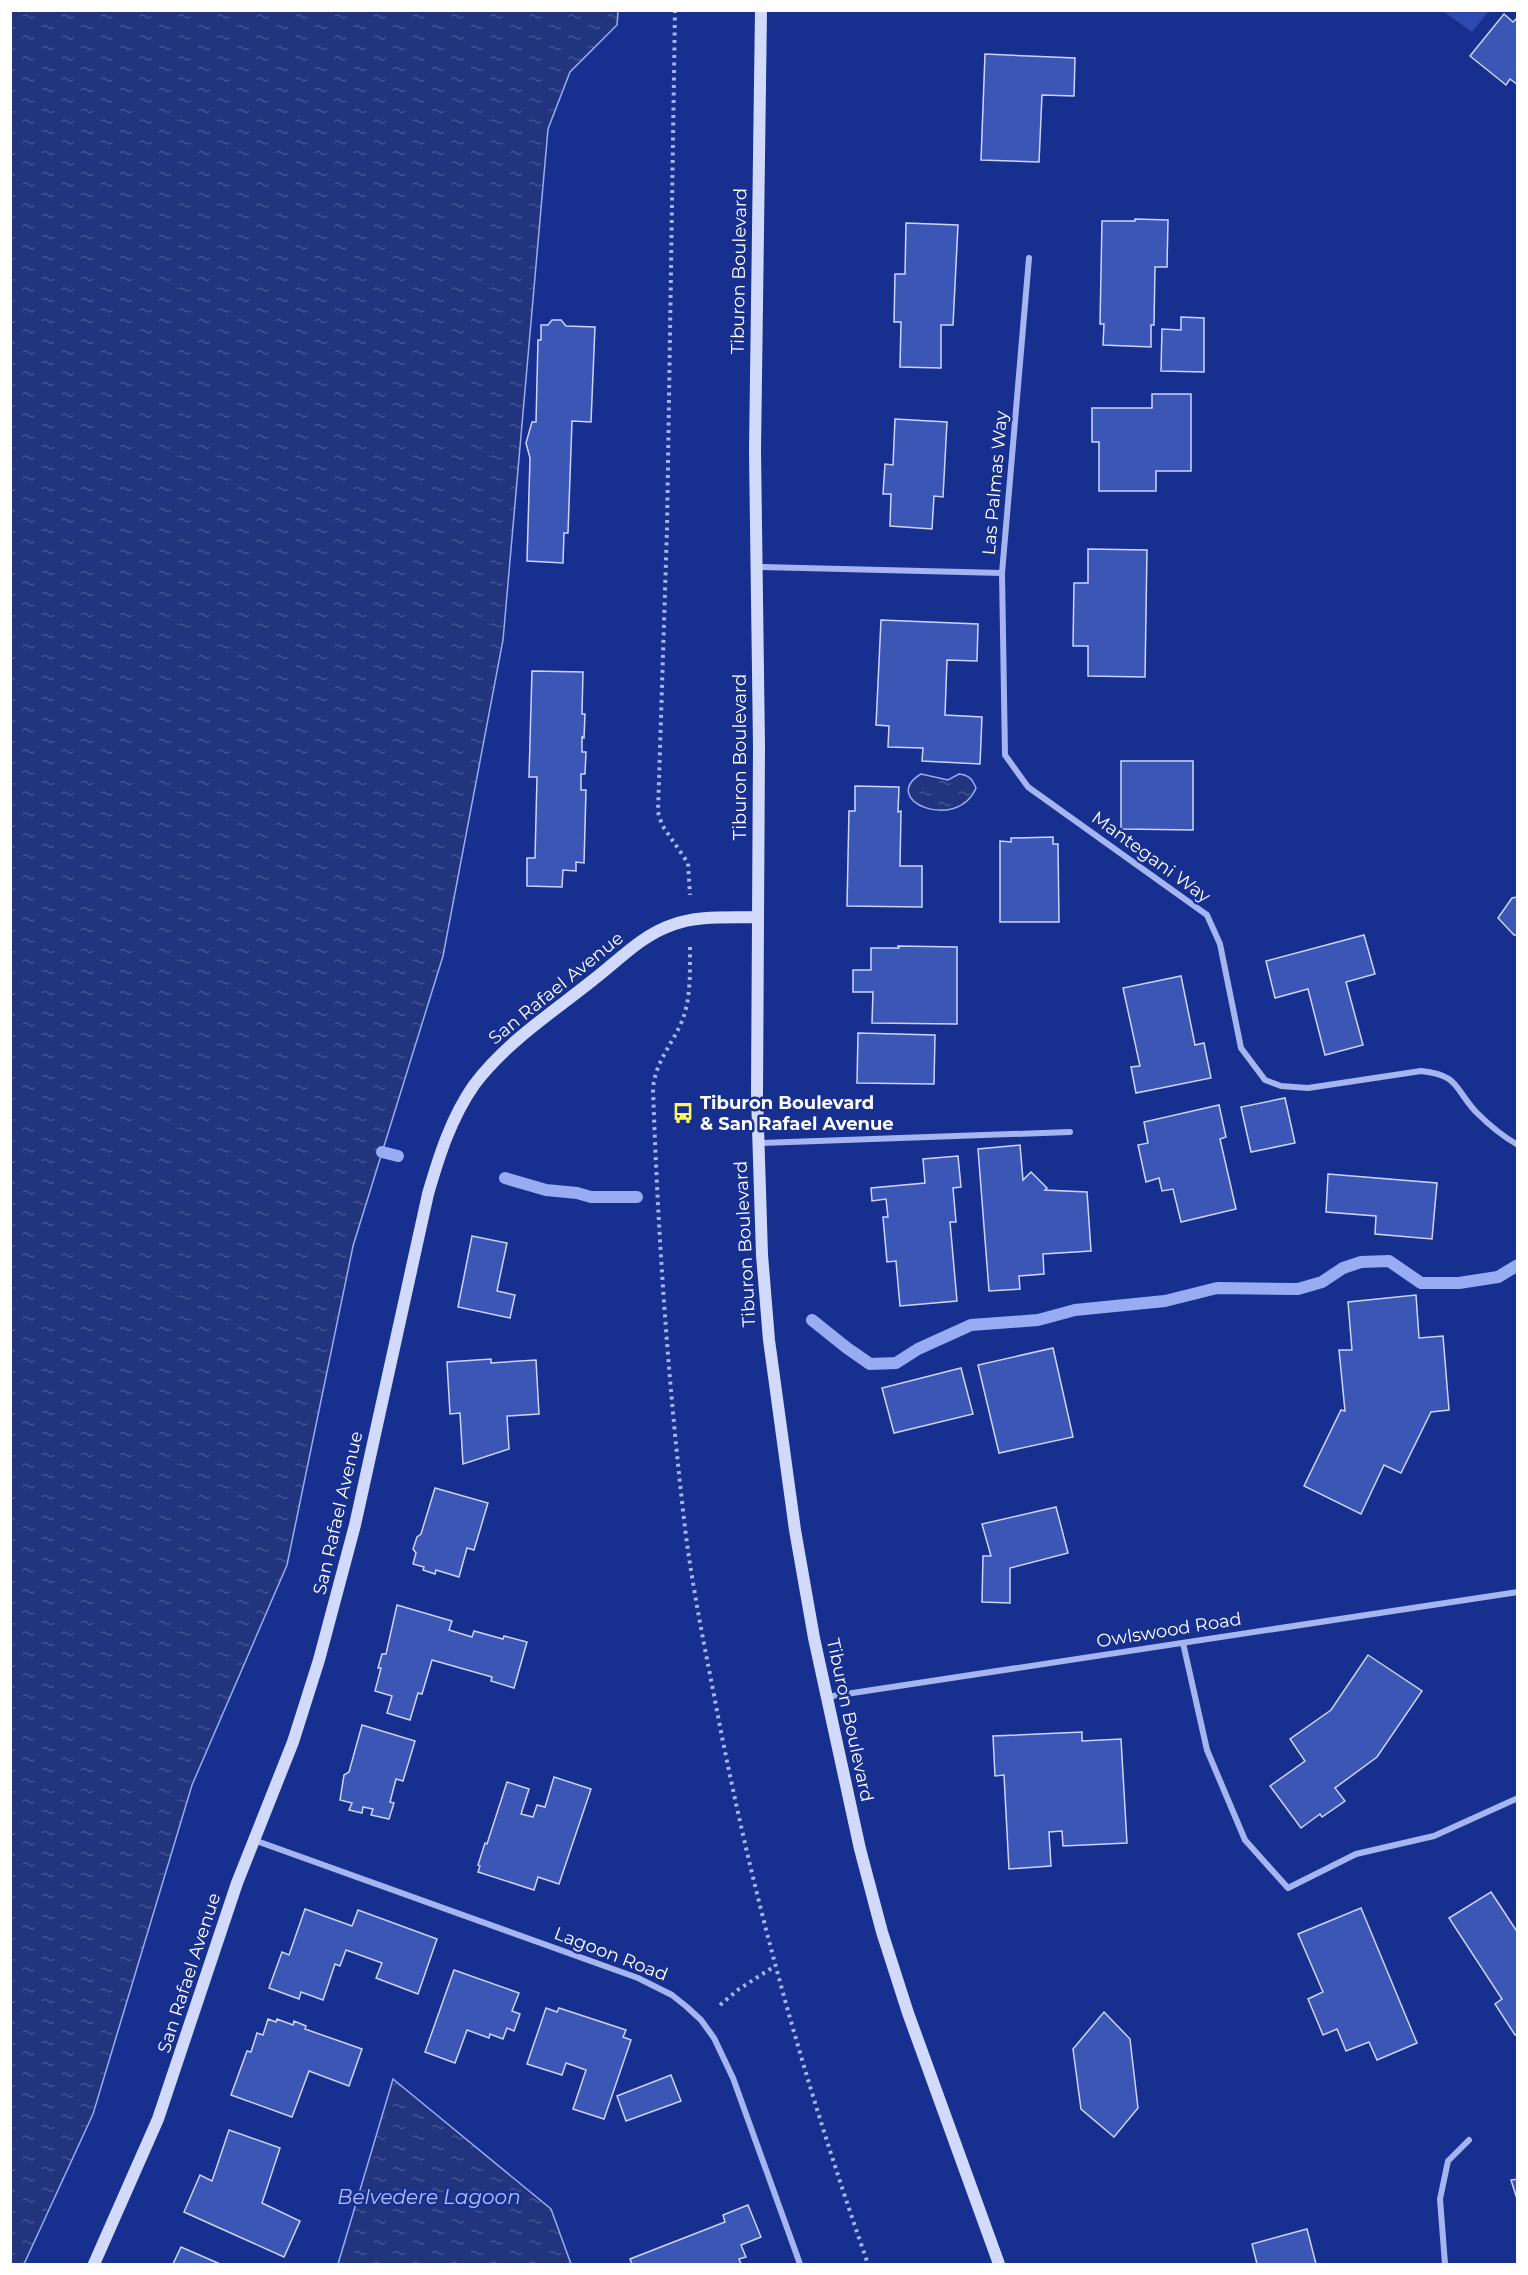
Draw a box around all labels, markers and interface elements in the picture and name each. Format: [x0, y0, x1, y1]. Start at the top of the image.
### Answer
street label: Tiburon Boulevard [727, 188, 751, 354]
street label: Las Palmas Way [978, 410, 1012, 556]
street label: Tiburon Boulevard [729, 674, 751, 840]
street label: Mantegani Way [1087, 807, 1215, 908]
street label: San Rafael Avenue [484, 927, 628, 1049]
place label: Tiburon Boulevard & San Rafael Avenue [700, 1092, 894, 1135]
bus stop icon: Tiburon Boulevard & San Rafael Avenue [671, 1101, 695, 1125]
street label: Tiburon Boulevard [730, 1160, 760, 1328]
street label: San Rafael Avenue [308, 1429, 368, 1597]
street label: Owlswood Road [1095, 1608, 1243, 1652]
street label: Tiburon Boulevard [822, 1636, 878, 1804]
street label: San Rafael Avenue [153, 1890, 225, 2056]
street label: Lagoon Road [551, 1922, 671, 1986]
water label: Belvedere Lagoon [337, 2185, 521, 2209]

